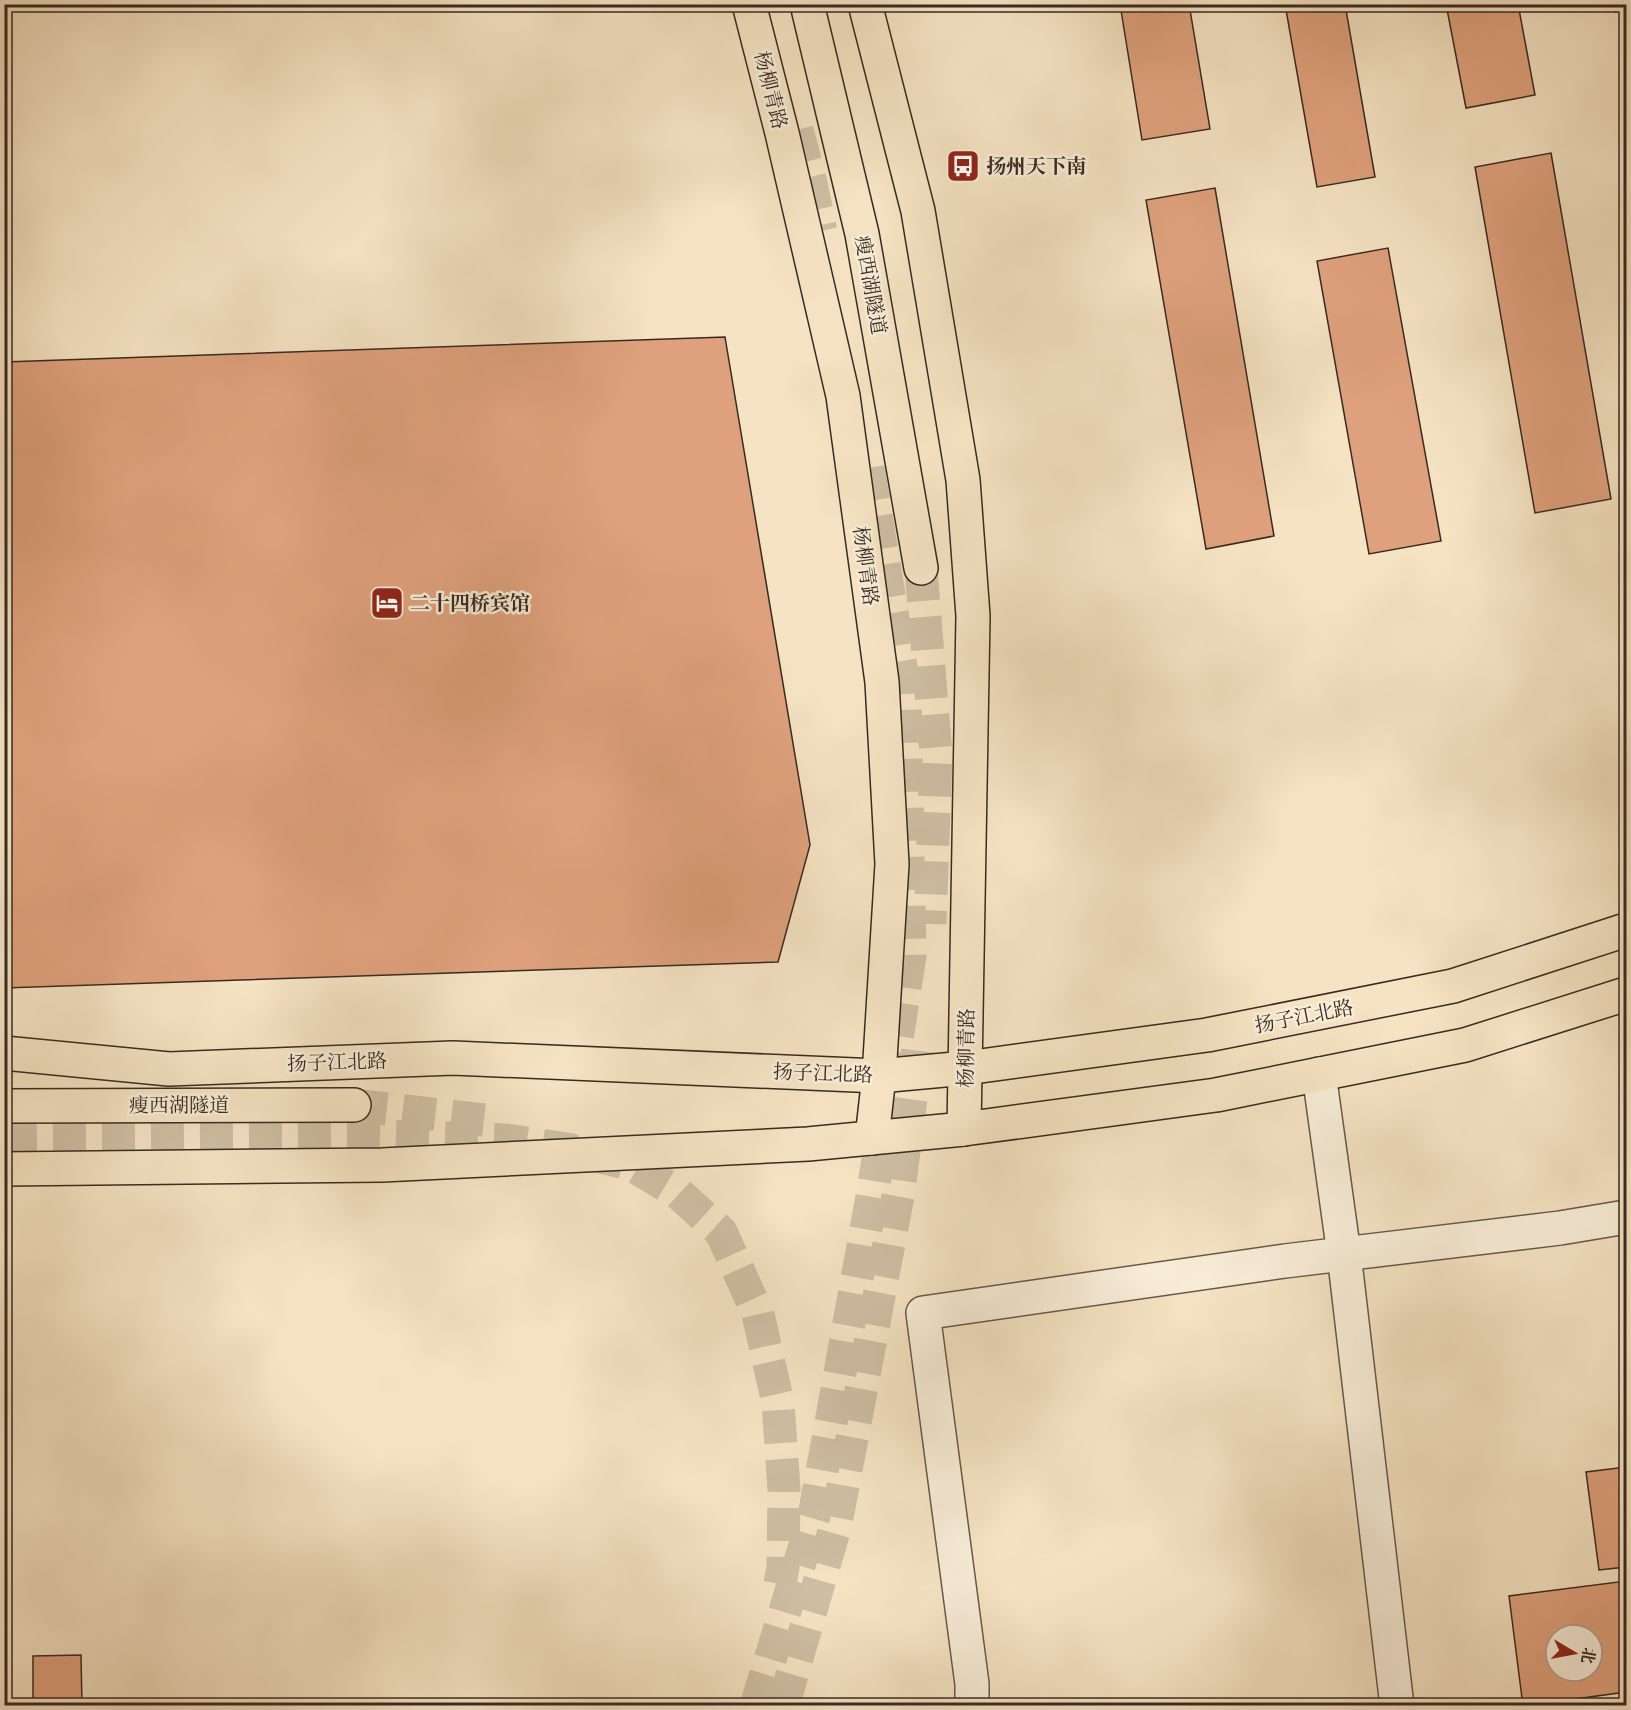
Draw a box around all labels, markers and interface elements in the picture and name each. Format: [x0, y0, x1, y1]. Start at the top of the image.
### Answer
street label: 杨柳青路 [749, 48, 793, 132]
bus stop icon: 扬州天下南 [945, 148, 981, 184]
place label: 扬州天下南 [986, 153, 1086, 179]
street label: 瘦西湖隧道 [850, 234, 892, 336]
street label: 杨柳青路 [848, 525, 884, 607]
hotel icon: 二十四桥宾馆 [369, 585, 405, 621]
place label: 二十四桥宾馆 [410, 590, 530, 616]
street label: 扬子江北路 [1252, 994, 1356, 1038]
street label: 杨柳青路 [952, 1008, 980, 1088]
street label: 扬子江北路 [287, 1047, 387, 1077]
street label: 扬子江北路 [773, 1058, 873, 1088]
street label: 瘦西湖隧道 [129, 1092, 229, 1118]
north arrow [1544, 1623, 1604, 1683]
text: 北 [1577, 1646, 1600, 1665]

